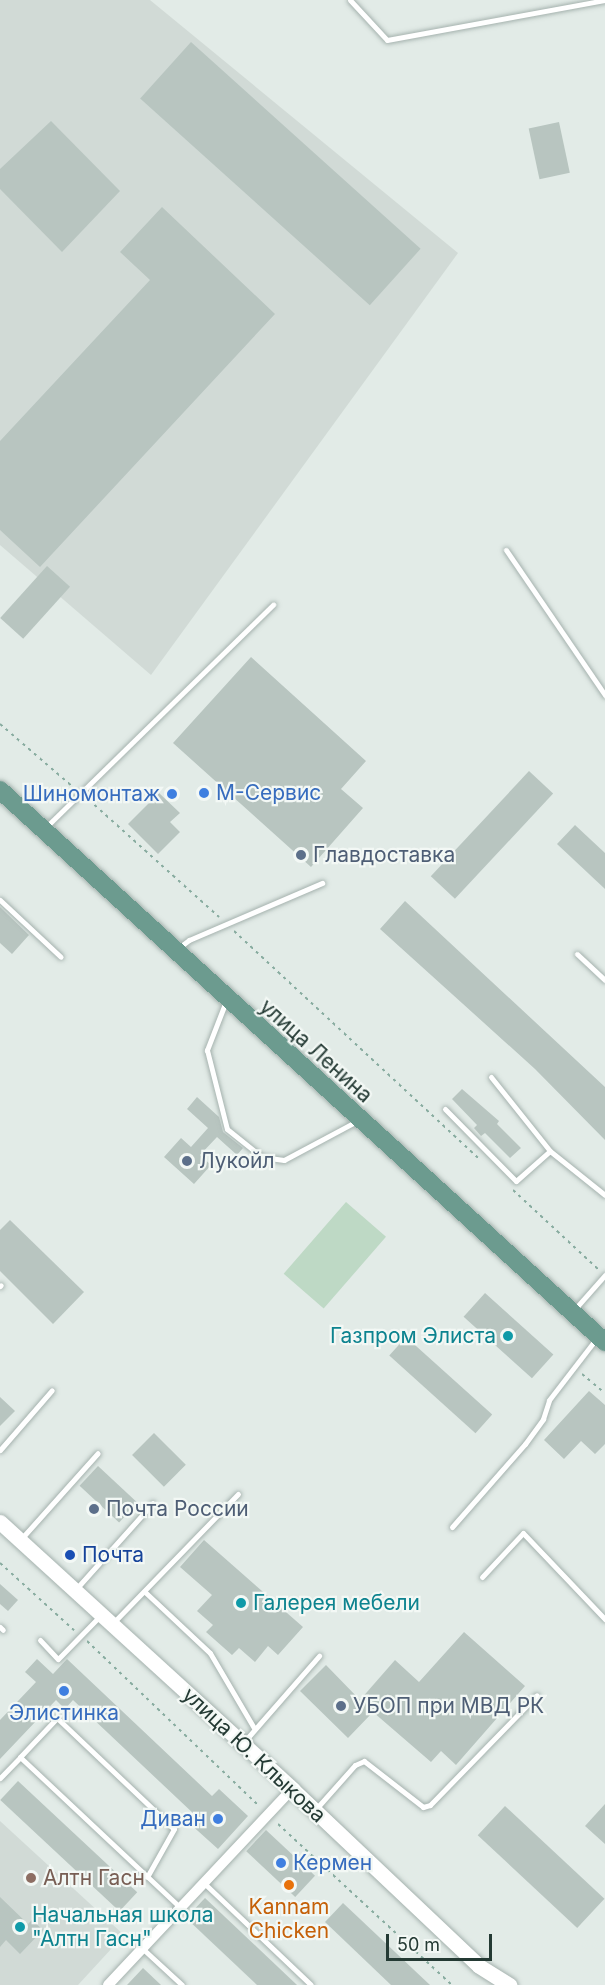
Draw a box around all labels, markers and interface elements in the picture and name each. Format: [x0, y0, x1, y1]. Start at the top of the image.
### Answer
place label: М-Сервис [216, 780, 321, 806]
place label: Шиномонтаж [23, 781, 160, 807]
marker: М-Сервис [197, 786, 211, 800]
marker: Шиномонтаж [165, 787, 179, 801]
place label: Главдоставка [313, 842, 455, 868]
marker: Главдоставка [294, 848, 308, 862]
street label: улица Ленина [255, 994, 377, 1108]
place label: Лукойл [199, 1148, 275, 1174]
marker: Лукойл [180, 1154, 194, 1168]
place label: Газпром Элиста [330, 1323, 496, 1349]
marker: Газпром Элиста [501, 1329, 515, 1343]
place label: Почта России [106, 1496, 249, 1522]
marker: Почта России [87, 1502, 101, 1516]
place label: Почта [82, 1542, 144, 1568]
marker: Почта [63, 1548, 77, 1562]
place label: Галерея мебели [253, 1590, 420, 1616]
marker: Галерея мебели [234, 1596, 248, 1610]
street label: улица Ю. Клыкова [177, 1682, 331, 1828]
marker: Элистинка [57, 1684, 71, 1698]
place label: УБОП при МВД РК [353, 1693, 544, 1719]
marker: УБОП при МВД РК [334, 1699, 348, 1713]
place label: Элистинка [9, 1700, 119, 1726]
place label: Диван [140, 1806, 206, 1832]
marker: Диван [211, 1812, 225, 1826]
place label: Кермен [293, 1850, 372, 1876]
marker: Кермен [274, 1856, 288, 1870]
place label: Алтн Гасн [43, 1865, 145, 1891]
marker: Алтн Гасн [24, 1871, 38, 1885]
marker: Kannam Chicken [282, 1878, 296, 1892]
place label: Kannam Chicken [249, 1894, 329, 1944]
place label: Начальная школа "Алтн Гасн" [32, 1902, 214, 1952]
marker: Начальная школа "Алтн Гасн" [13, 1920, 27, 1934]
scale bar [389, 1922, 496, 1960]
text: 50 m [397, 1934, 440, 1955]

